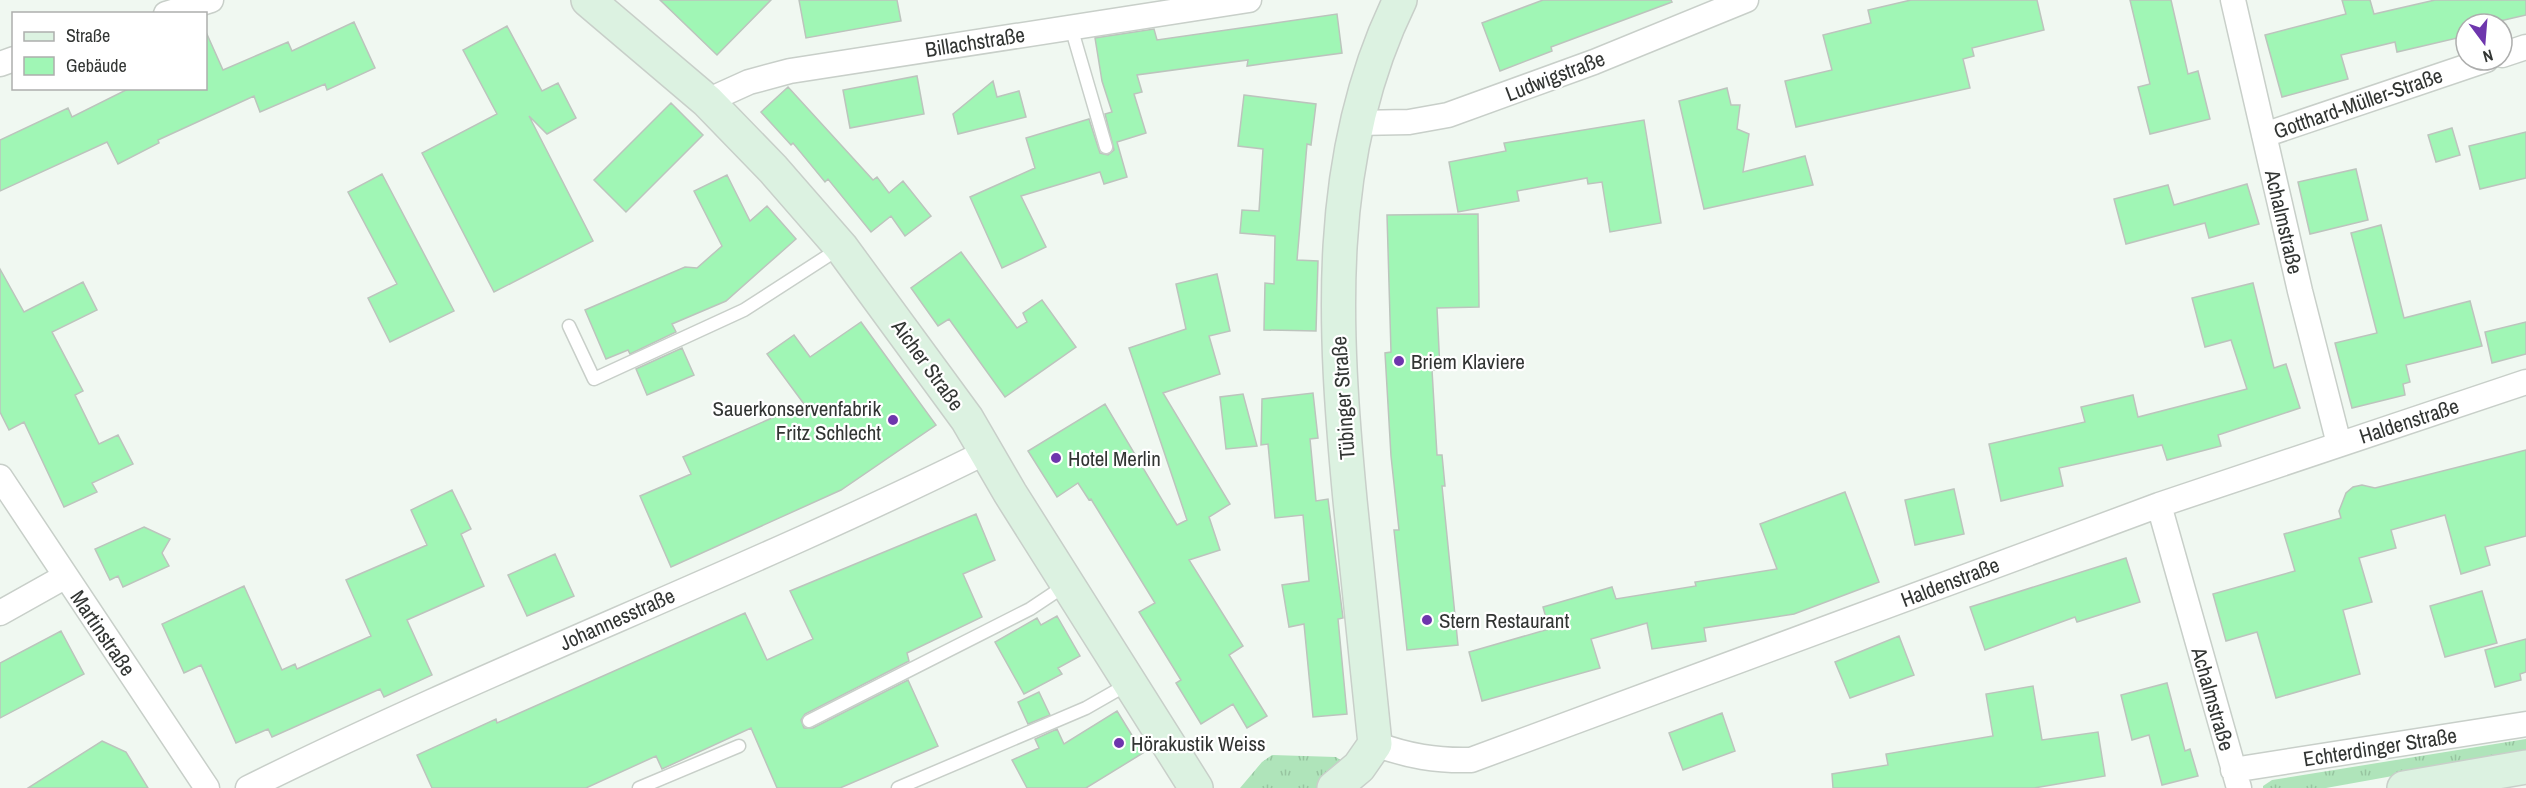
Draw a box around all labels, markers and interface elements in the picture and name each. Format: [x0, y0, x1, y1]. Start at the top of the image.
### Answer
legend [12, 12, 207, 90]
north arrow [2454, 12, 2514, 72]
street label: Billachstraße [923, 20, 1027, 64]
text: Straße [66, 23, 110, 48]
street label: Ludwigstraße [1501, 44, 1609, 108]
text: N [2481, 45, 2496, 68]
text: Gebäude [66, 53, 127, 78]
street label: Gotthard-Müller-Straße [2270, 60, 2446, 146]
street label: Achalmstraße [2258, 166, 2310, 277]
street label: Aicher Straße [884, 313, 971, 417]
street label: Tübinger Straße [1324, 335, 1362, 461]
place label: Briem Klaviere [1411, 347, 1525, 376]
marker: Briem Klaviere [1392, 354, 1406, 368]
street label: Haldenstraße [2355, 391, 2463, 451]
place label: Sauerkonservenfabrik Fritz Schlecht [713, 394, 881, 447]
marker: Sauerkonservenfabrik Fritz Schlecht [886, 413, 900, 427]
place label: Hotel Merlin [1068, 444, 1161, 473]
marker: Hotel Merlin [1049, 451, 1063, 465]
street label: Haldenstraße [1897, 550, 2003, 614]
street label: Johannesstraße [555, 581, 679, 657]
street label: Martinstraße [64, 584, 142, 682]
place label: Stern Restaurant [1439, 606, 1569, 635]
marker: Stern Restaurant [1420, 613, 1434, 627]
street label: Achalmstraße [2184, 643, 2242, 754]
street label: Echterdinger Straße [2301, 721, 2459, 773]
place label: Hörakustik Weiss [1131, 729, 1266, 758]
marker: Hörakustik Weiss [1112, 736, 1126, 750]

